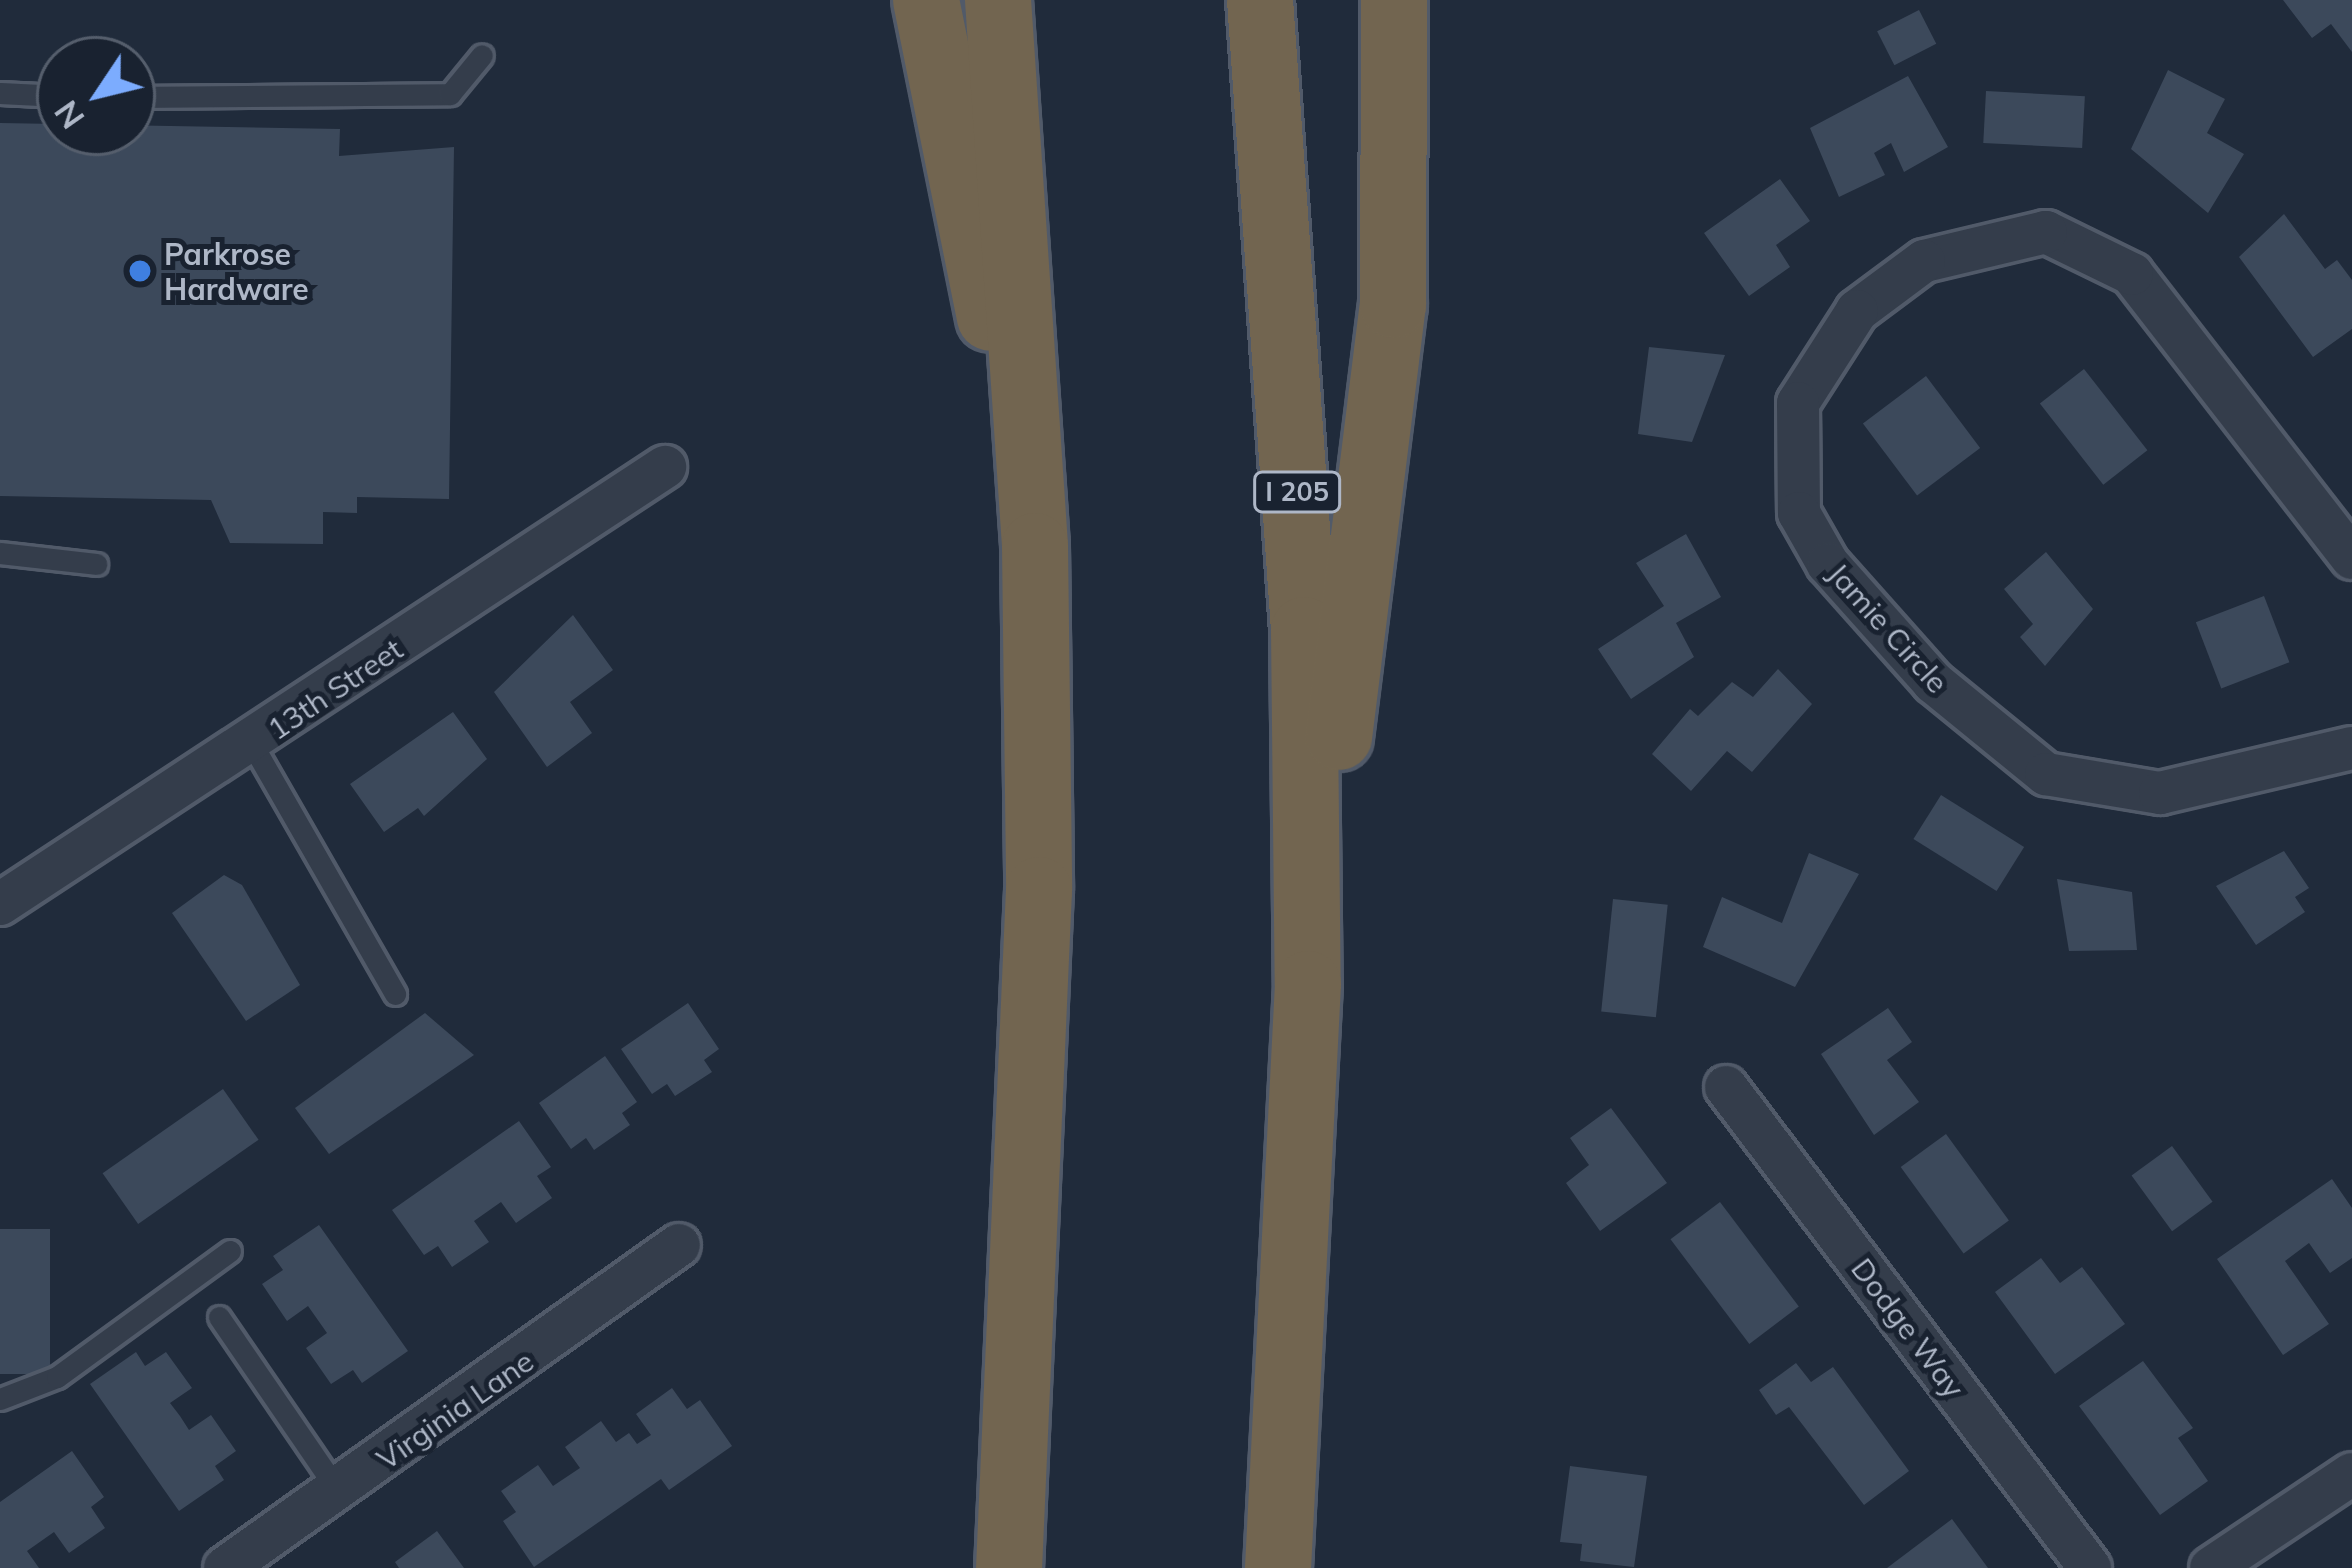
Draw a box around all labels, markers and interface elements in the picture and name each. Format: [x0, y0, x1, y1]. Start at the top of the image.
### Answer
north arrow [36, 36, 156, 156]
text: N [45, 93, 93, 137]
place label: Parkrose Hardware [164, 236, 309, 306]
marker: Parkrose Hardware [127, 258, 153, 284]
road number: I 205 [1252, 471, 1342, 513]
street label: Jamie Circle [1820, 556, 1956, 700]
street label: 13th Street [261, 631, 409, 747]
street label: Dodge Way [1844, 1251, 1972, 1405]
street label: Virginia Lane [370, 1343, 540, 1477]

